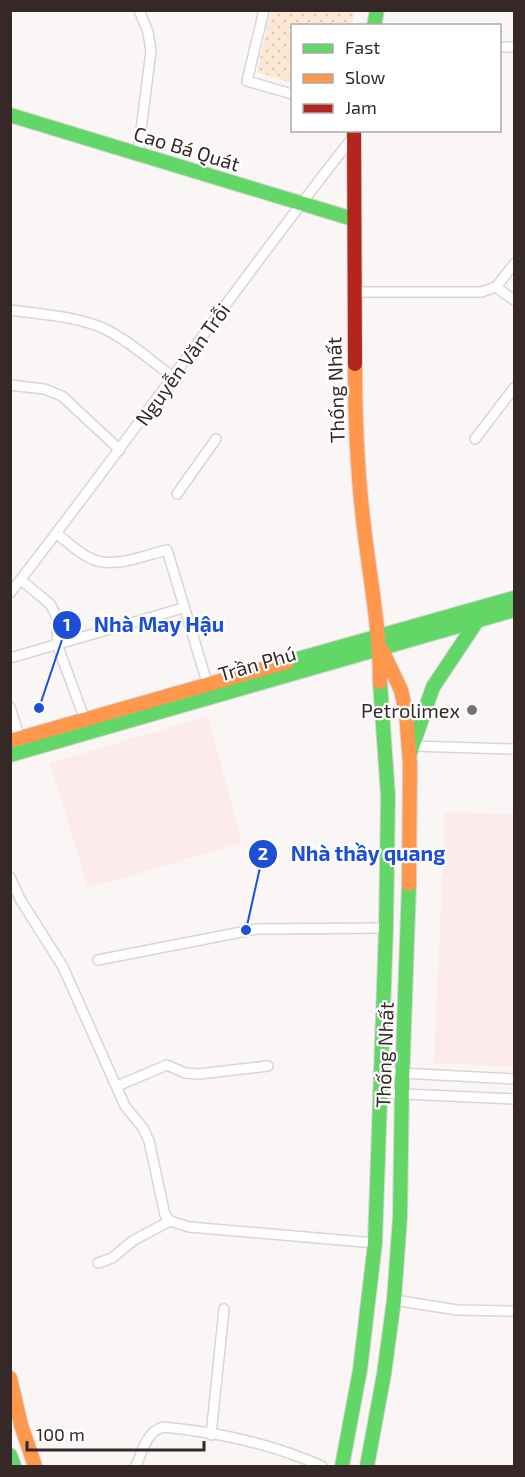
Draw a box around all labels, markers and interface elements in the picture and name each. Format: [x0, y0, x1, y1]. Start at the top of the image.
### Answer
legend [291, 24, 501, 132]
text: Fast [345, 36, 380, 58]
text: Slow [345, 66, 386, 88]
text: Jam [345, 96, 377, 118]
street label: Cao Bá Quát [131, 121, 243, 176]
street label: Nguyễn Văn Trỗi [130, 298, 234, 430]
street label: Thống Nhất [321, 336, 349, 443]
callout: Nhà May Hậu [52, 605, 237, 644]
text: Nhà May Hậu [94, 611, 224, 637]
text: 1 [63, 613, 71, 635]
street label: Trần Phú [215, 640, 299, 686]
place label: Petrolimex [361, 698, 460, 722]
marker: Petrolimex [465, 703, 479, 717]
callout: Nhà thầy quang [248, 834, 458, 873]
text: Nhà thầy quang [291, 840, 445, 866]
text: 2 [258, 842, 268, 864]
street label: Thống Nhất [370, 1001, 398, 1108]
scale bar [27, 1414, 204, 1452]
text: 100 m [36, 1423, 85, 1445]

